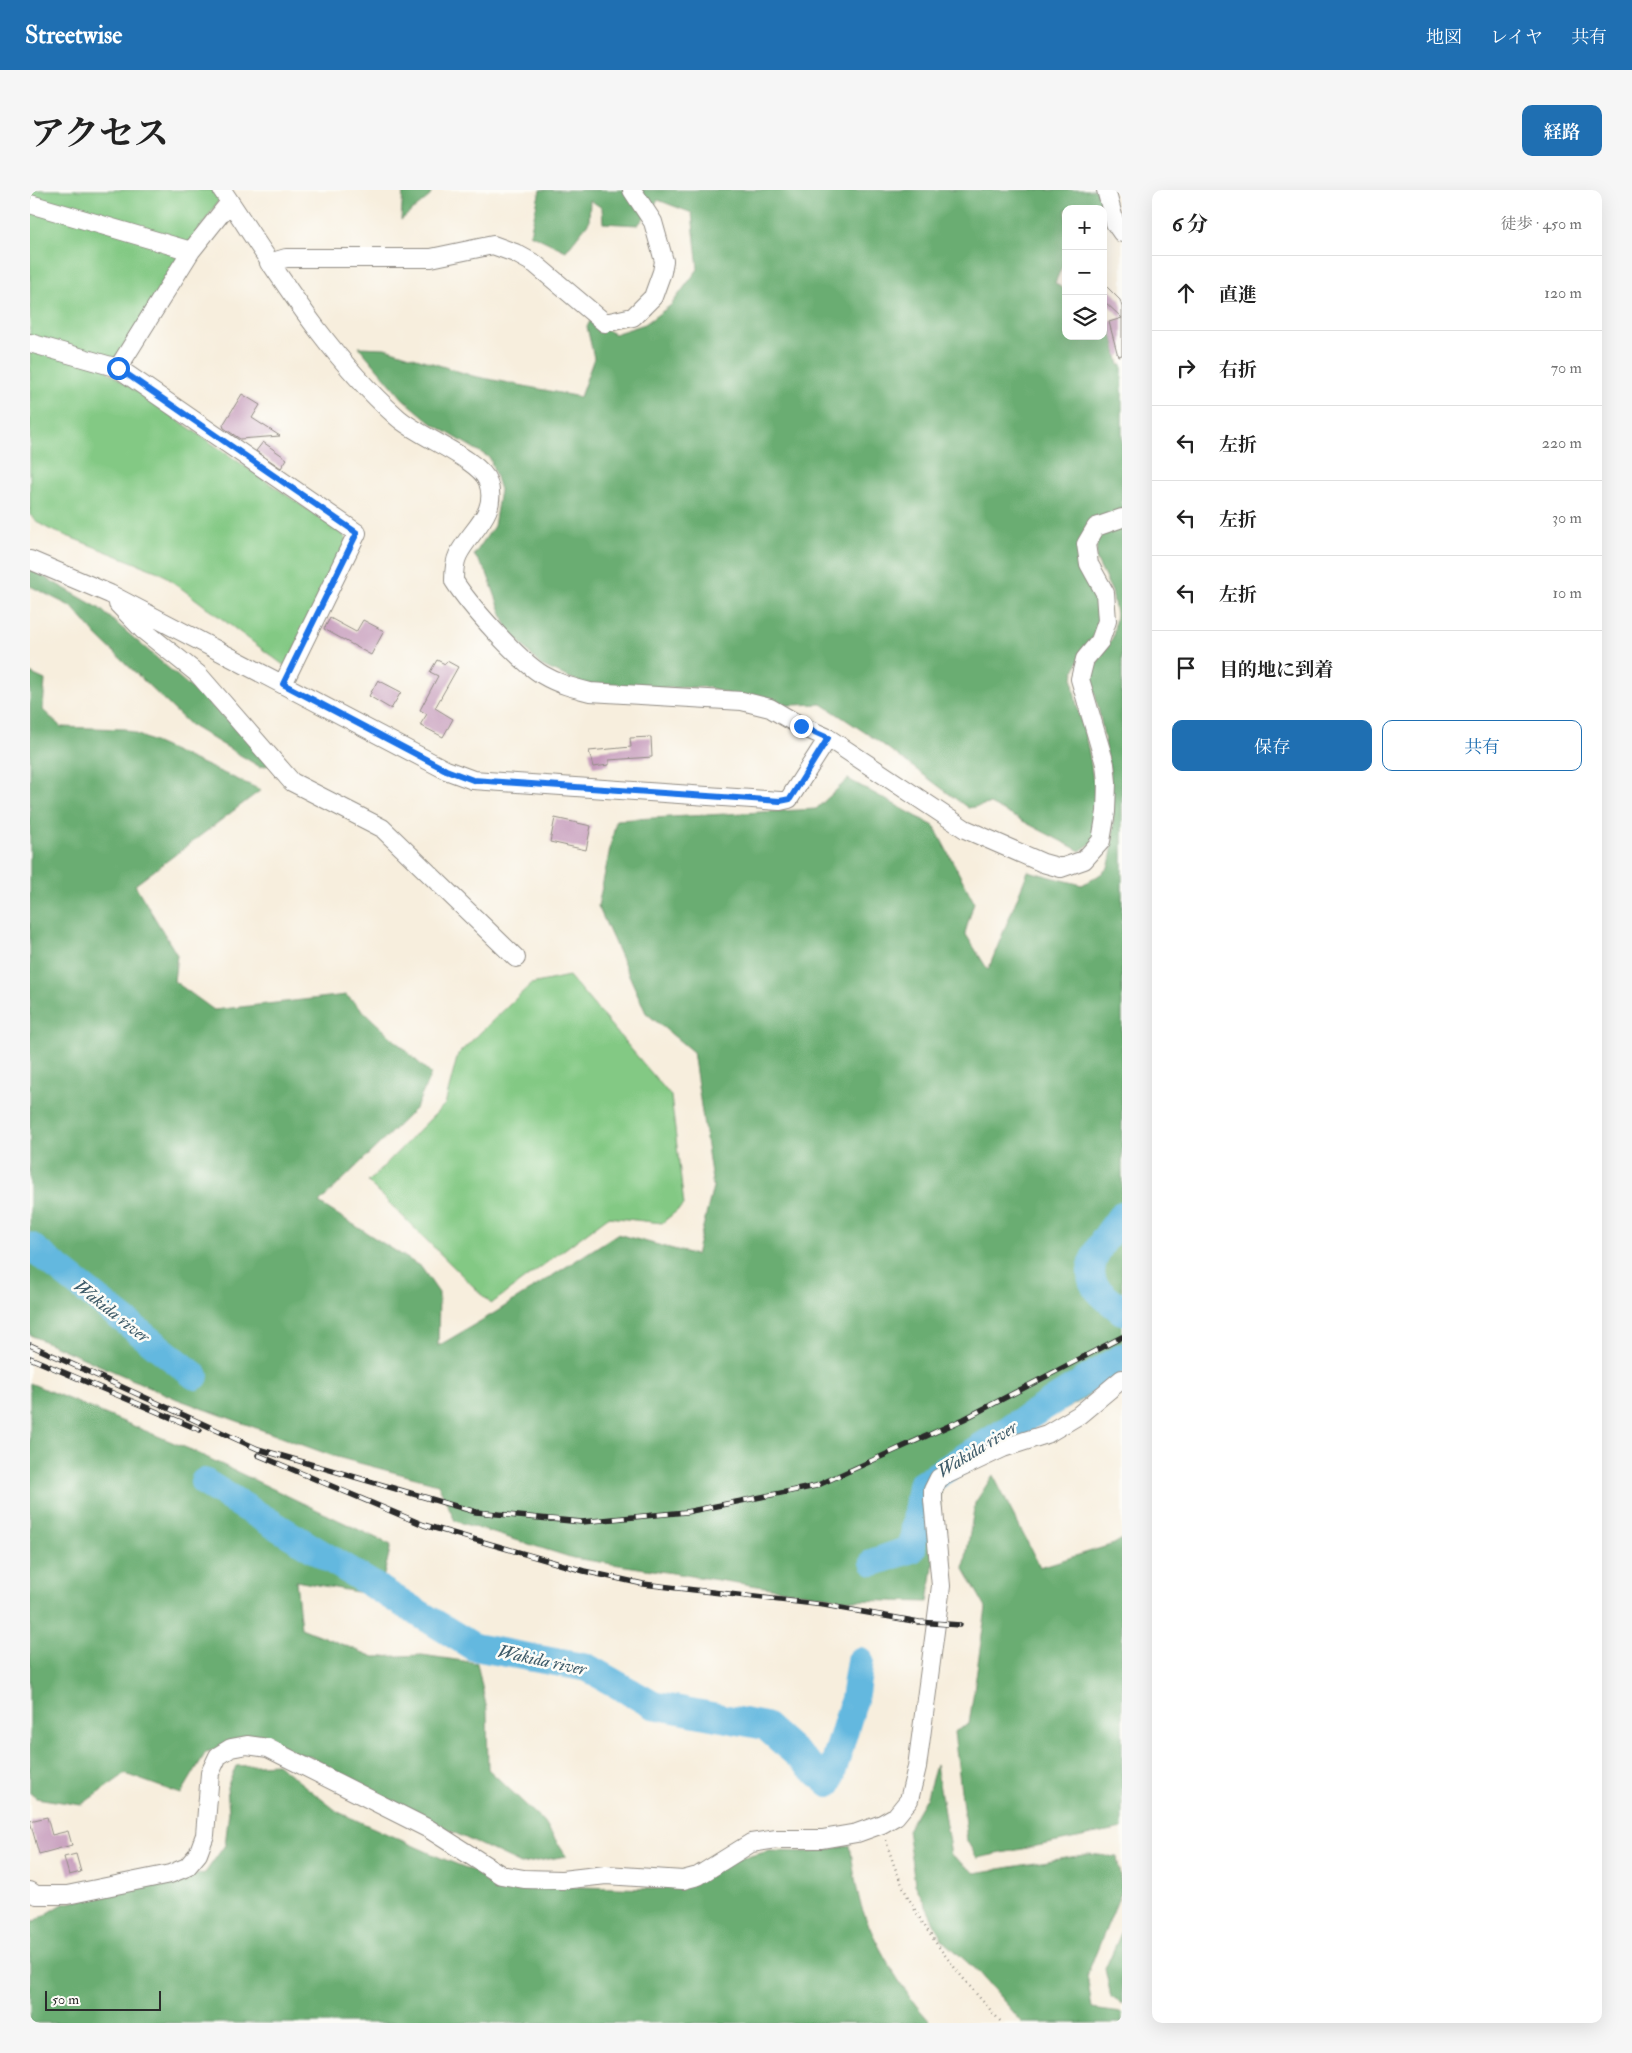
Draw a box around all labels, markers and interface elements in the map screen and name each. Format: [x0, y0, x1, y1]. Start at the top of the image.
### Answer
text: Streetwise [25, 20, 122, 51]
text: 地図 [1426, 26, 1462, 49]
text: レイヤ [1490, 26, 1543, 49]
text: 共有 [1571, 26, 1607, 49]
button: 経路 [1522, 105, 1602, 156]
text: アクセス [30, 112, 169, 156]
map controls [1062, 205, 1107, 340]
button: + [1062, 205, 1107, 250]
text: 6 分 [1172, 211, 1208, 238]
text: 徒歩 · 450 m [1501, 214, 1582, 234]
button: − [1062, 250, 1107, 295]
icon: ahead [1172, 279, 1200, 307]
text: 直進 [1219, 283, 1257, 307]
text: 120 m [1544, 283, 1582, 303]
button: layers [1062, 295, 1107, 340]
icon: right [1172, 354, 1200, 382]
route start [107, 357, 130, 380]
text: 右折 [1219, 358, 1257, 382]
text: 70 m [1551, 358, 1582, 378]
icon: left [1172, 429, 1200, 457]
text: 左折 [1219, 433, 1257, 457]
text: 220 m [1542, 433, 1582, 453]
icon: left [1172, 504, 1200, 532]
text: 左折 [1219, 508, 1257, 532]
text: 30 m [1552, 508, 1582, 528]
icon: left [1172, 579, 1200, 607]
text: 左折 [1219, 583, 1257, 607]
text: 10 m [1552, 583, 1582, 603]
icon: arrive [1172, 654, 1200, 682]
text: 目的地に到着 [1219, 658, 1333, 682]
route end [790, 715, 813, 738]
button: 保存 [1172, 720, 1372, 771]
button: 共有 [1382, 720, 1582, 771]
water label: Wakida river [69, 1275, 155, 1349]
water label: Wakida river [933, 1415, 1023, 1483]
water label: Wakida river [495, 1640, 590, 1681]
scale bar [45, 1988, 161, 2011]
text: 50 m [52, 1991, 79, 2008]

